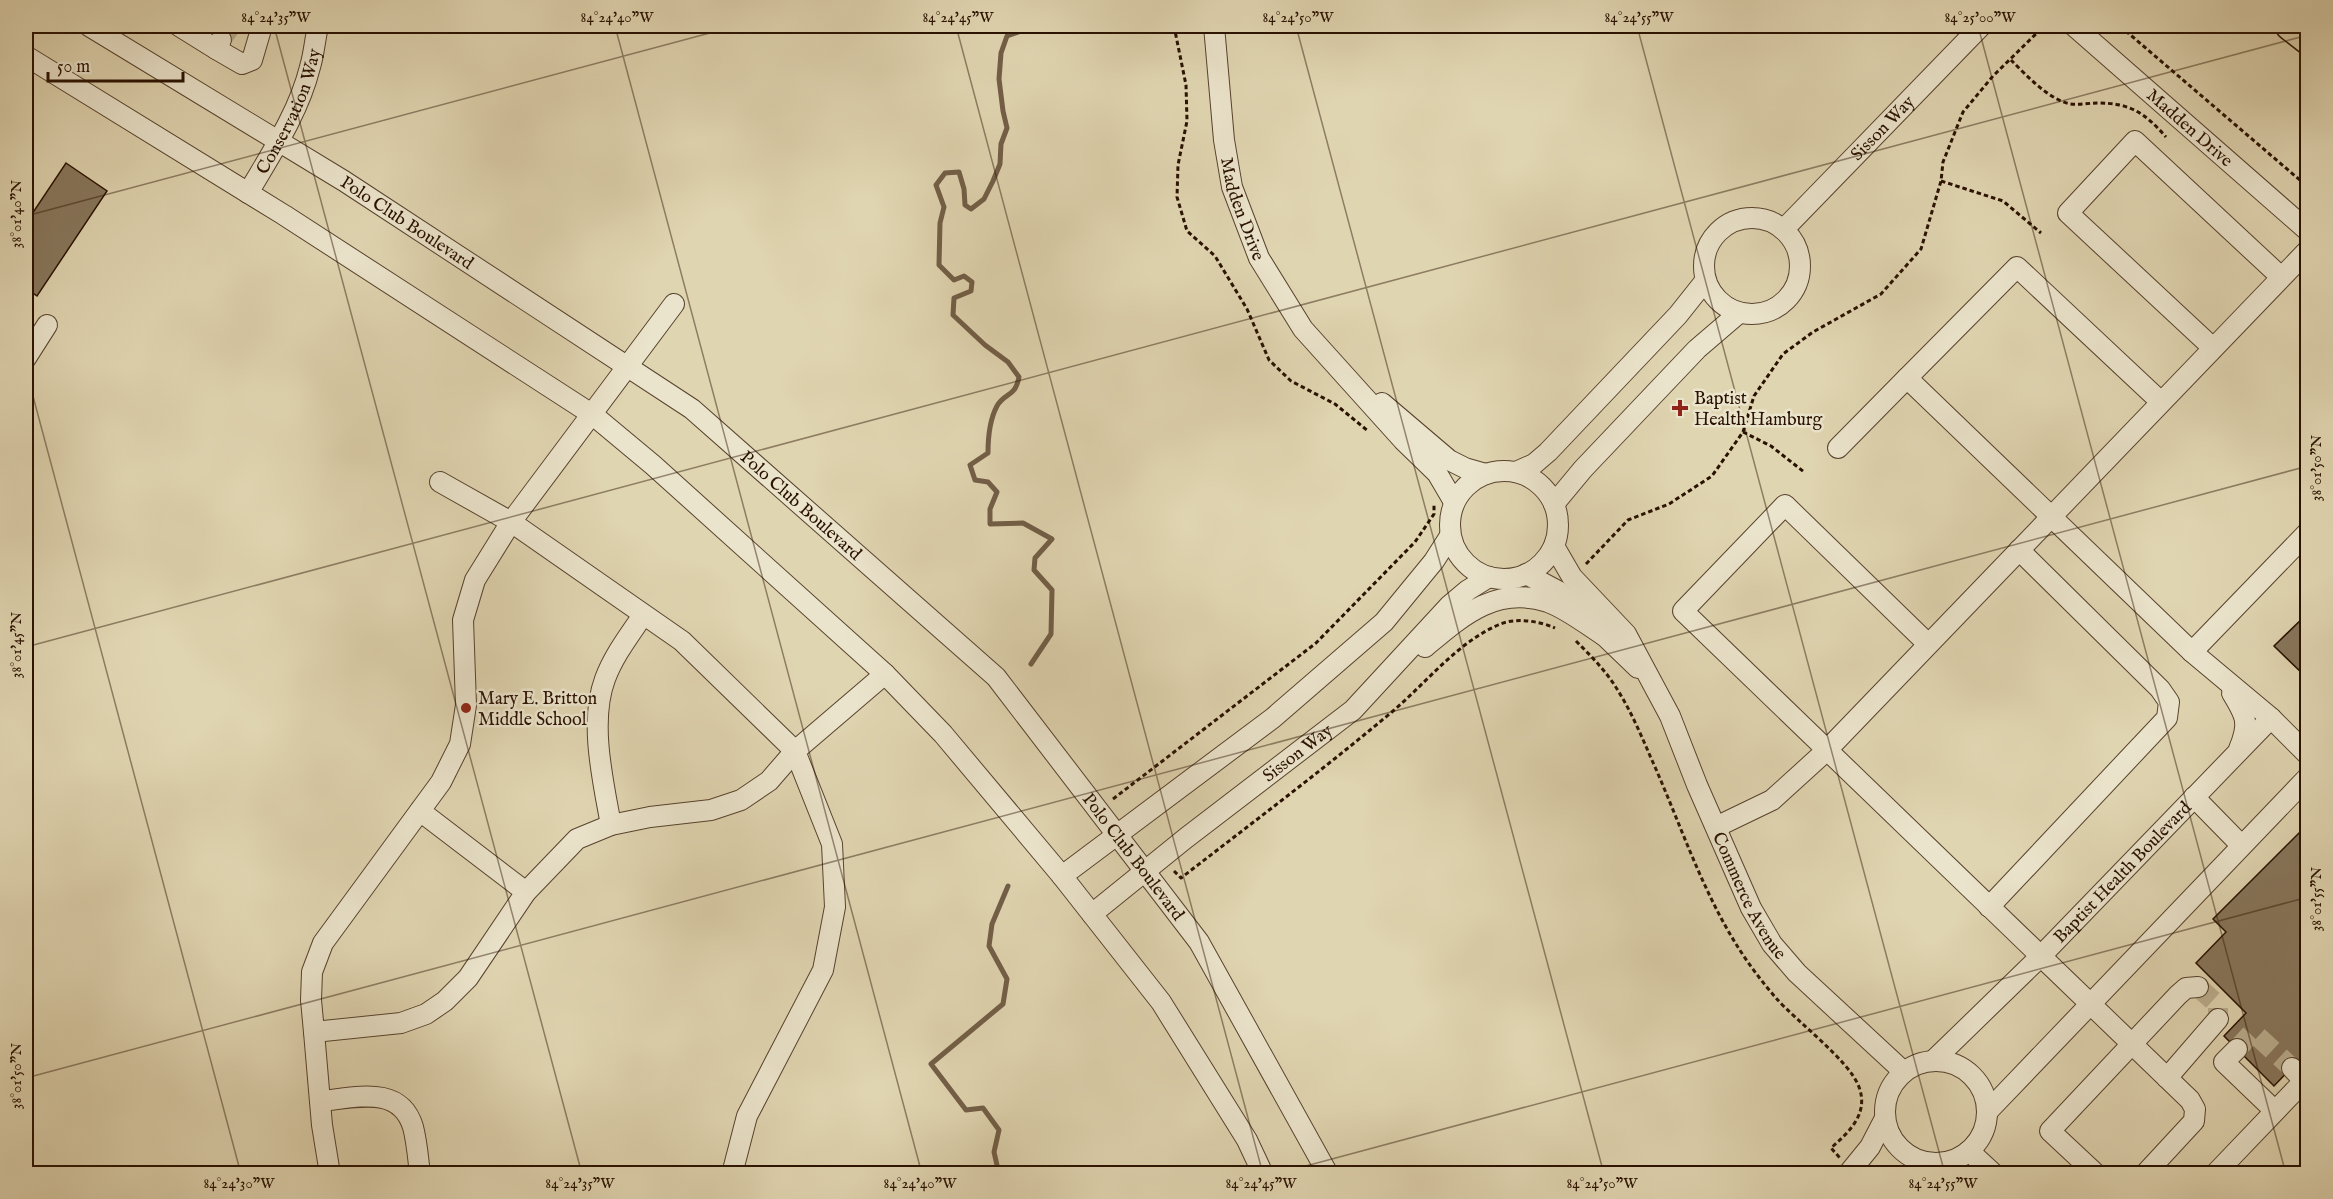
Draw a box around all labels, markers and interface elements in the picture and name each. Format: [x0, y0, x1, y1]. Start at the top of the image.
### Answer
text: 84°24'35"W [241, 8, 311, 27]
text: 84°24'40"W [581, 8, 654, 27]
text: 84°24'45"W [922, 8, 994, 27]
text: 84°24'50"W [1262, 8, 1334, 27]
text: 84°24'55"W [1604, 8, 1674, 27]
text: 84°25'00"W [1944, 8, 2016, 27]
scale bar [48, 45, 183, 83]
street label: Conservation Way [252, 47, 327, 179]
text: 50 m [57, 56, 90, 79]
street label: Madden Drive [2141, 84, 2237, 173]
street label: Sisson Way [1846, 91, 1920, 166]
street label: Madden Drive [1214, 156, 1269, 264]
street label: Polo Club Boulevard [335, 172, 478, 276]
text: 38°01'40"N [7, 180, 26, 248]
place label: Baptist Health Hamburg [1694, 388, 1822, 432]
marker: Baptist Health Hamburg [1671, 399, 1689, 417]
text: 38°01'50"N [2307, 435, 2326, 501]
street label: Polo Club Boulevard [735, 447, 866, 566]
text: 38°01'45"N [7, 612, 26, 678]
place label: Mary E. Britton Middle School [478, 688, 598, 732]
marker: Mary E. Britton Middle School [459, 701, 473, 715]
street label: Sisson Way [1258, 720, 1338, 788]
street label: Polo Club Boulevard [1076, 789, 1189, 926]
street label: Baptist Health Boulevard [2049, 797, 2197, 949]
street label: Commerce Avenue [1706, 829, 1790, 965]
text: 38°01'55"N [2307, 867, 2326, 931]
text: 38°01'50"N [7, 1043, 26, 1109]
text: 84°24'30"W [203, 1174, 275, 1193]
text: 84°24'35"W [545, 1174, 615, 1193]
text: 84°24'40"W [884, 1174, 957, 1193]
text: 84°24'45"W [1225, 1174, 1297, 1193]
text: 84°24'50"W [1566, 1174, 1638, 1193]
text: 84°24'55"W [1908, 1174, 1978, 1193]

